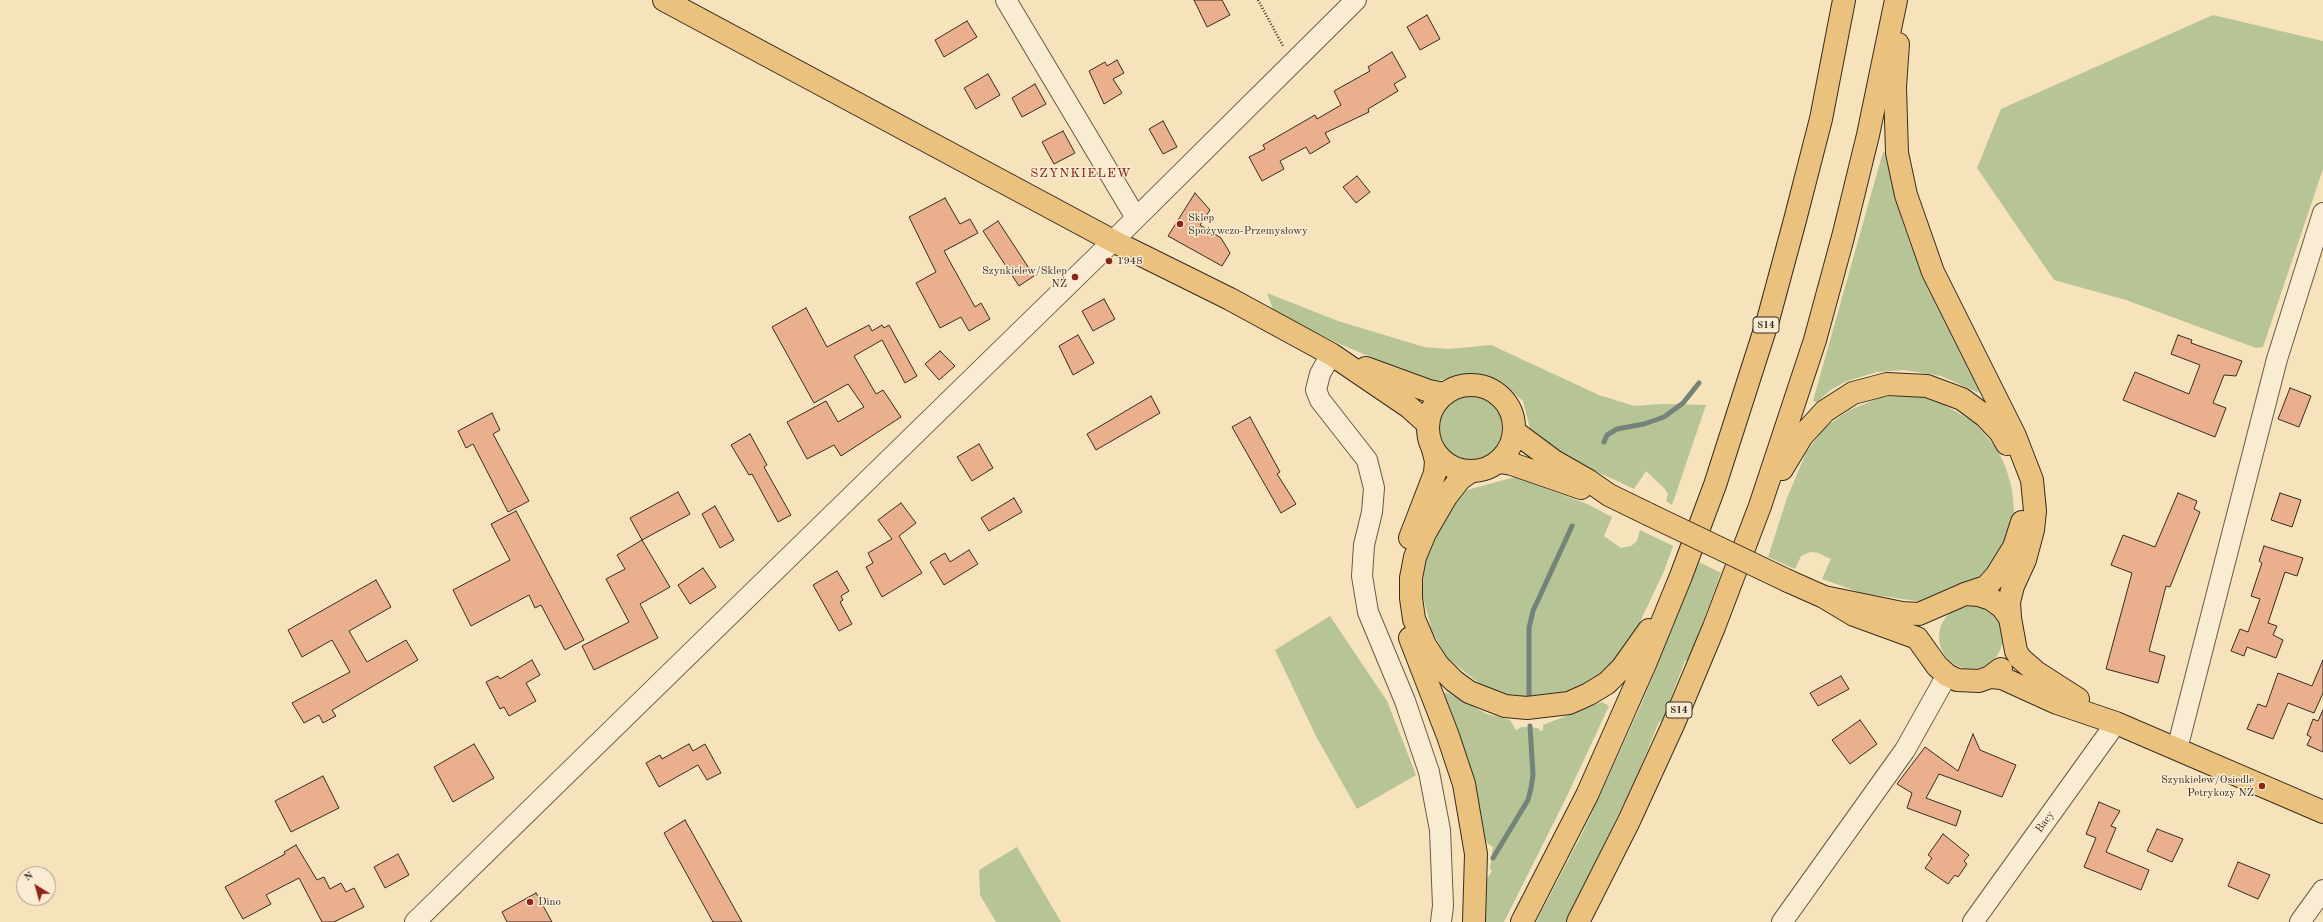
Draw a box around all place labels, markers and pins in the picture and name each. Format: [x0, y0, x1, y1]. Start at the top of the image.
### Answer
place label: Sklep Spożywczo-Przemysłowy [1188, 211, 1308, 237]
marker: Sklep Spożywczo-Przemysłowy [1175, 219, 1185, 229]
place label: 1948 [1117, 254, 1143, 268]
marker: 1948 [1104, 256, 1114, 266]
place label: Szynkielew/Sklep NŻ [982, 264, 1067, 290]
marker: Szynkielew/Sklep NŻ [1070, 272, 1080, 282]
place label: Szynkielew/Osiedle Petrykozy NŻ [2161, 773, 2254, 799]
marker: Szynkielew/Osiedle Petrykozy NŻ [2257, 781, 2267, 791]
place label: Dino [538, 895, 561, 909]
marker: Dino [525, 897, 535, 907]

